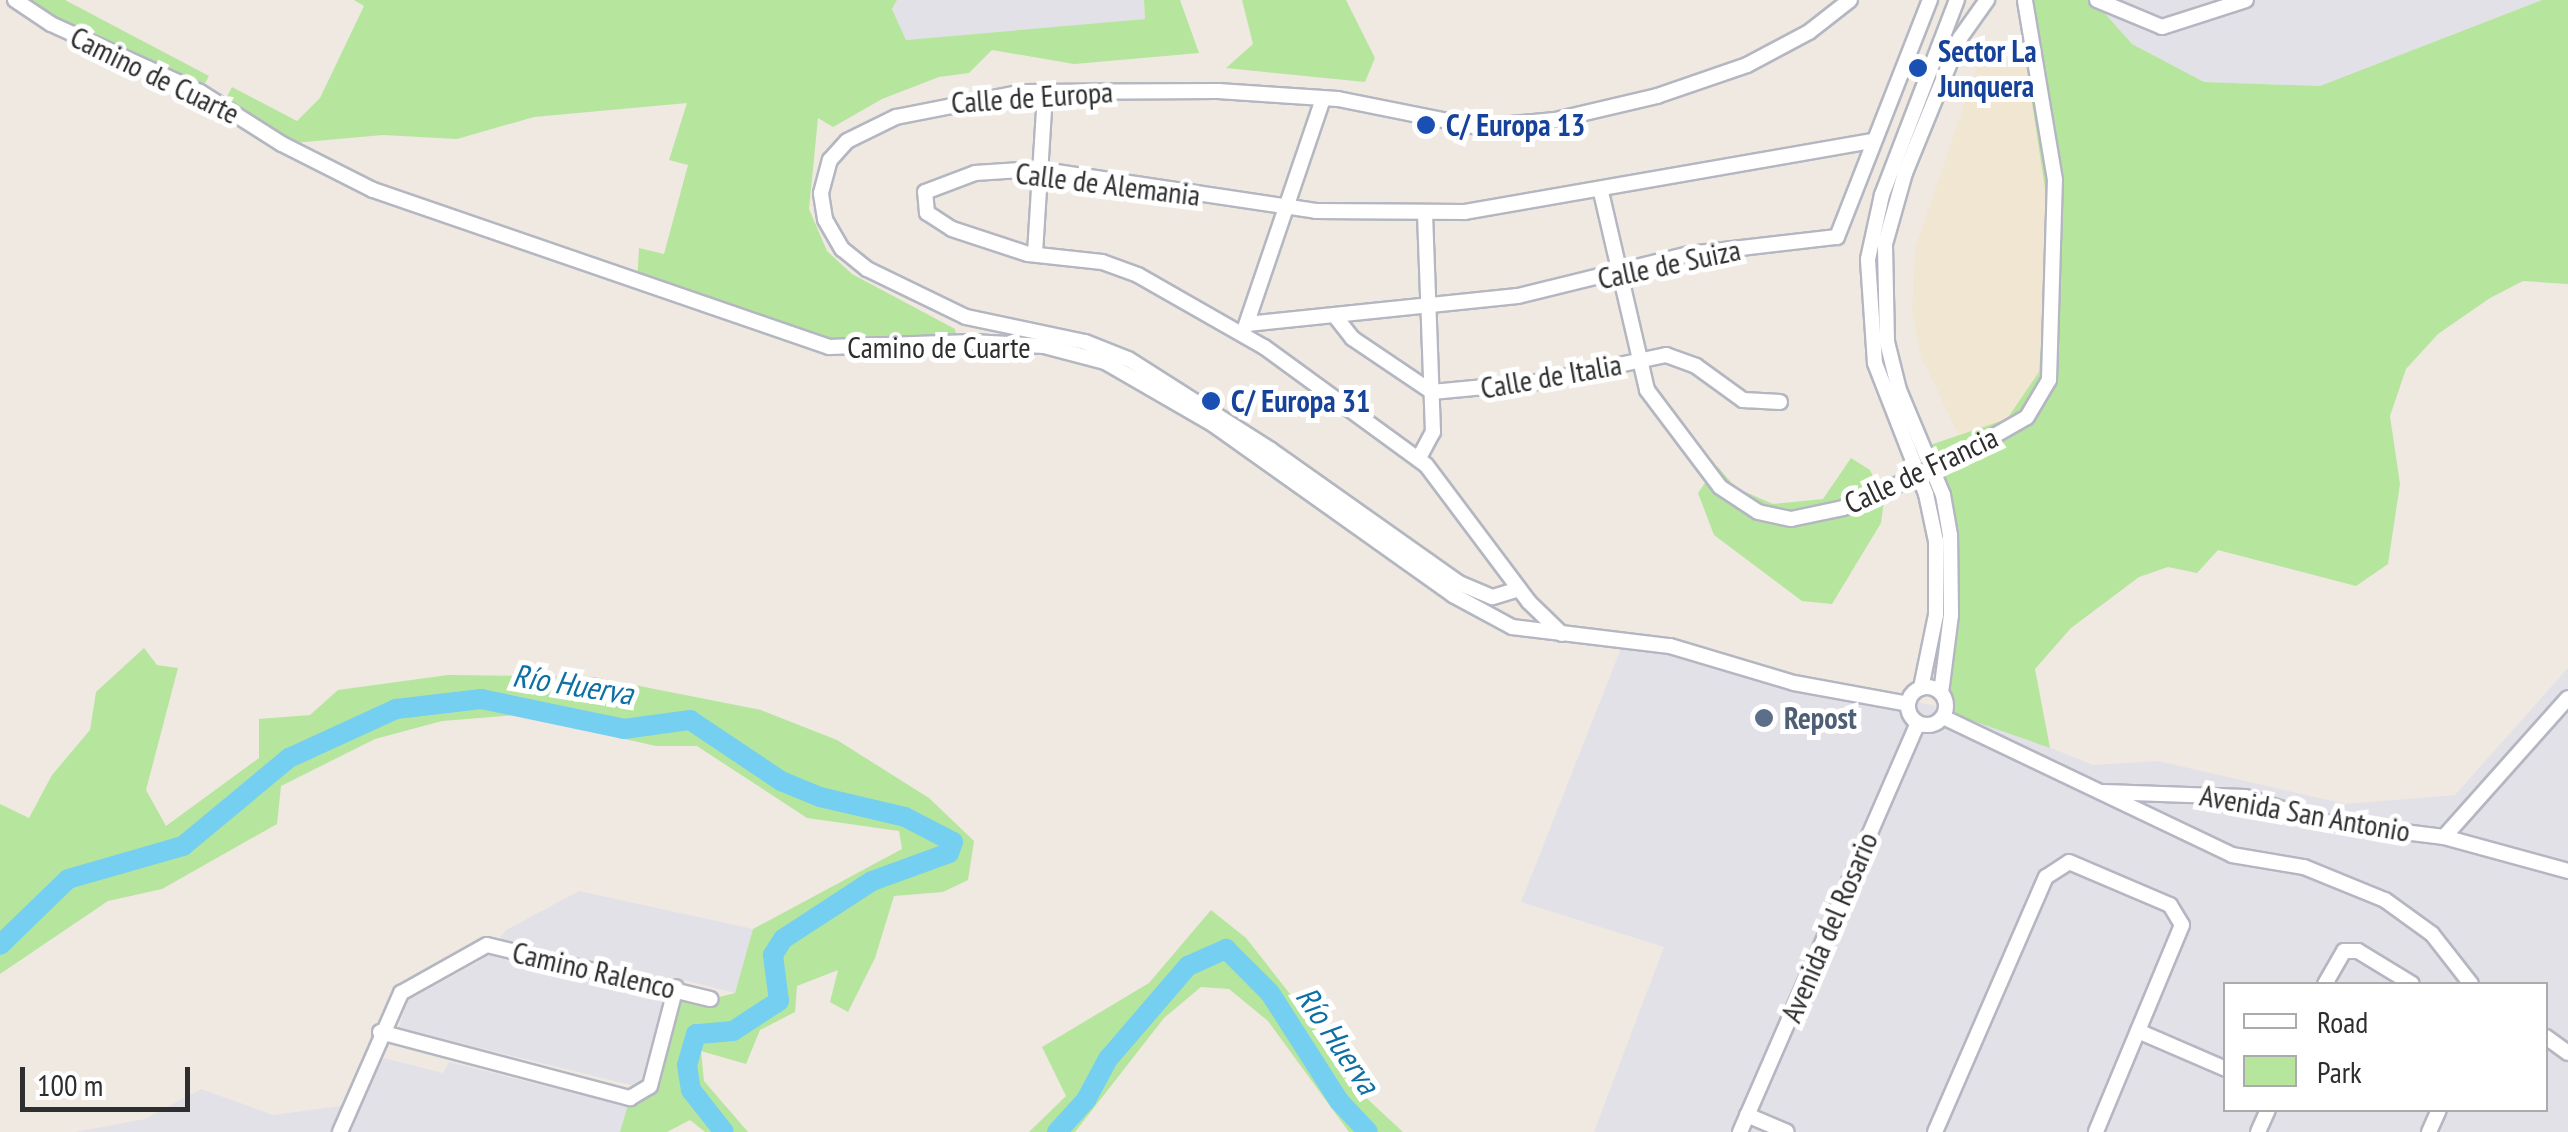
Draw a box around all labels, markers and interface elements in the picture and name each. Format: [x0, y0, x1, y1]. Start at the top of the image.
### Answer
street label: Camino de Cuarte [65, 19, 245, 131]
place label: Sector La Junquera [1938, 33, 2037, 104]
marker: Sector La Junquera [1907, 57, 1929, 79]
street label: Calle de Europa [950, 73, 1114, 121]
place label: C/ Europa 13 [1446, 107, 1585, 143]
marker: C/ Europa 13 [1415, 114, 1437, 136]
street label: Calle de Alemania [1013, 155, 1203, 213]
street label: Calle de Suiza [1594, 231, 1744, 297]
street label: Camino de Cuarte [847, 329, 1031, 365]
street label: Calle de Italia [1478, 346, 1624, 406]
place label: C/ Europa 31 [1231, 383, 1370, 419]
marker: C/ Europa 31 [1200, 390, 1222, 412]
street label: Calle de Francia [1839, 419, 2003, 521]
water label: Río Huerva [510, 656, 636, 712]
place label: Repost [1784, 700, 1857, 736]
marker: Repost [1753, 707, 1775, 729]
street label: Avenida San Antonio [2197, 777, 2413, 849]
street label: Avenida del Rosario [1773, 827, 1885, 1027]
street label: Camino Ralenco [509, 934, 679, 1006]
water label: Río Huerva [1288, 979, 1388, 1101]
legend [2223, 982, 2548, 1112]
text: Road [2317, 1002, 2368, 1041]
scale bar [25, 1047, 195, 1109]
text: Park [2317, 1052, 2362, 1091]
text: 100 m [37, 1065, 103, 1104]

